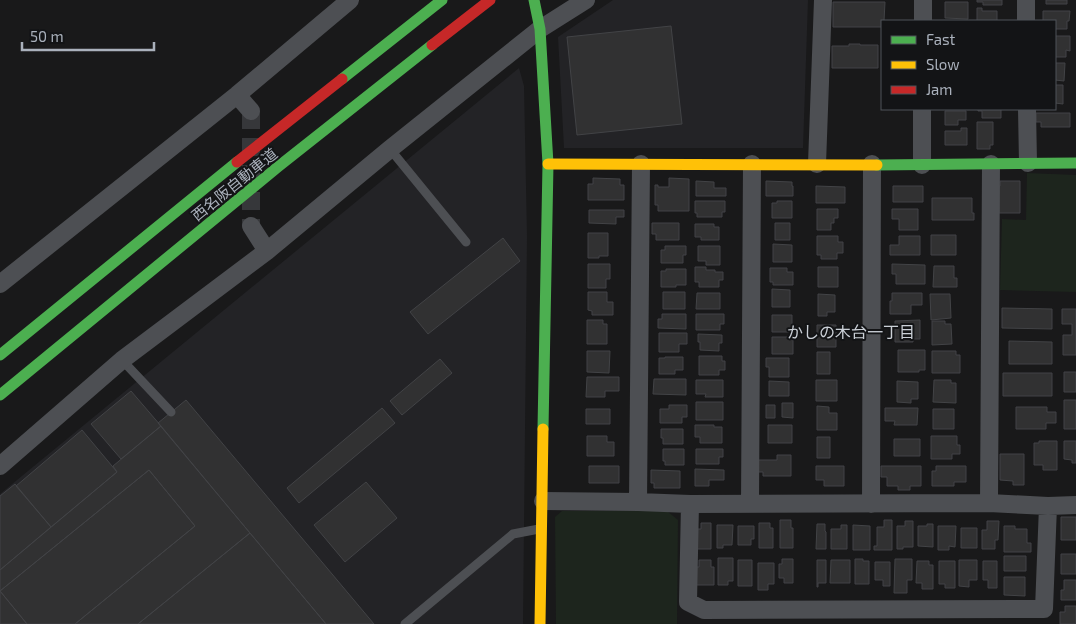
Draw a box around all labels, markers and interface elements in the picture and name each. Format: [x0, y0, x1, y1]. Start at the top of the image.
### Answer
scale bar [22, 20, 155, 52]
legend [881, 20, 1056, 110]
text: 50 m [30, 27, 64, 45]
text: Fast [926, 30, 956, 48]
text: Slow [926, 55, 960, 73]
text: Jam [926, 80, 952, 98]
street label: 西名阪自動車道 [188, 144, 280, 224]
district label: かしの木台一丁目 [787, 322, 915, 341]

